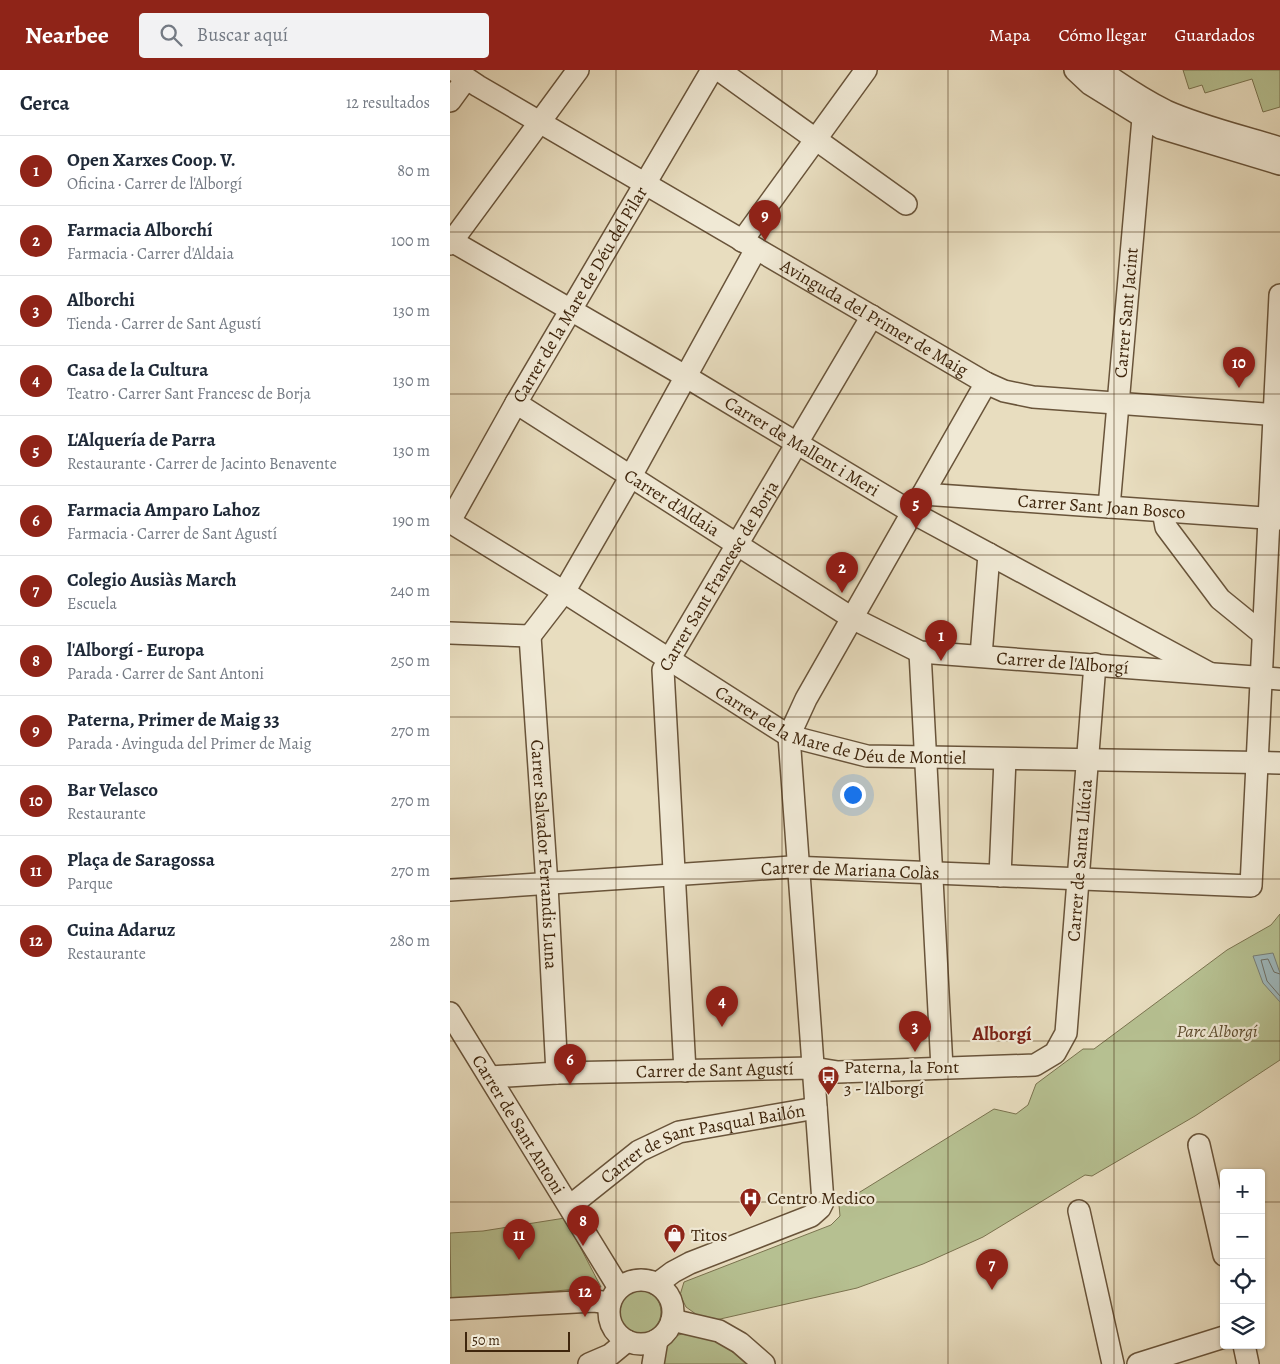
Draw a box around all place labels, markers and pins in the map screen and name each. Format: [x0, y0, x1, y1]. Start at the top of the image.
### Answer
pin: 9 [749, 200, 781, 241]
pin: 10 [1223, 347, 1255, 388]
pin: 5 [900, 488, 932, 529]
pin: 2 [826, 552, 858, 593]
pin: 1 [925, 620, 957, 661]
pin: 4 [706, 986, 738, 1027]
pin: 3 [899, 1011, 931, 1052]
pin: 6 [554, 1044, 586, 1085]
place label: Paterna, la Font 3 - l'Alborgí [844, 1055, 959, 1100]
bus stop icon: Paterna, la Font 3 - l'Alborgí [816, 1065, 840, 1096]
hospital icon: Centro Medico [739, 1186, 763, 1217]
place label: Centro Medico [767, 1186, 875, 1210]
pin: 8 [567, 1205, 599, 1246]
pin: 11 [503, 1219, 535, 1260]
shop icon: Titos [663, 1223, 687, 1254]
place label: Titos [691, 1223, 728, 1247]
pin: 7 [976, 1249, 1008, 1290]
pin: 12 [569, 1276, 601, 1317]

